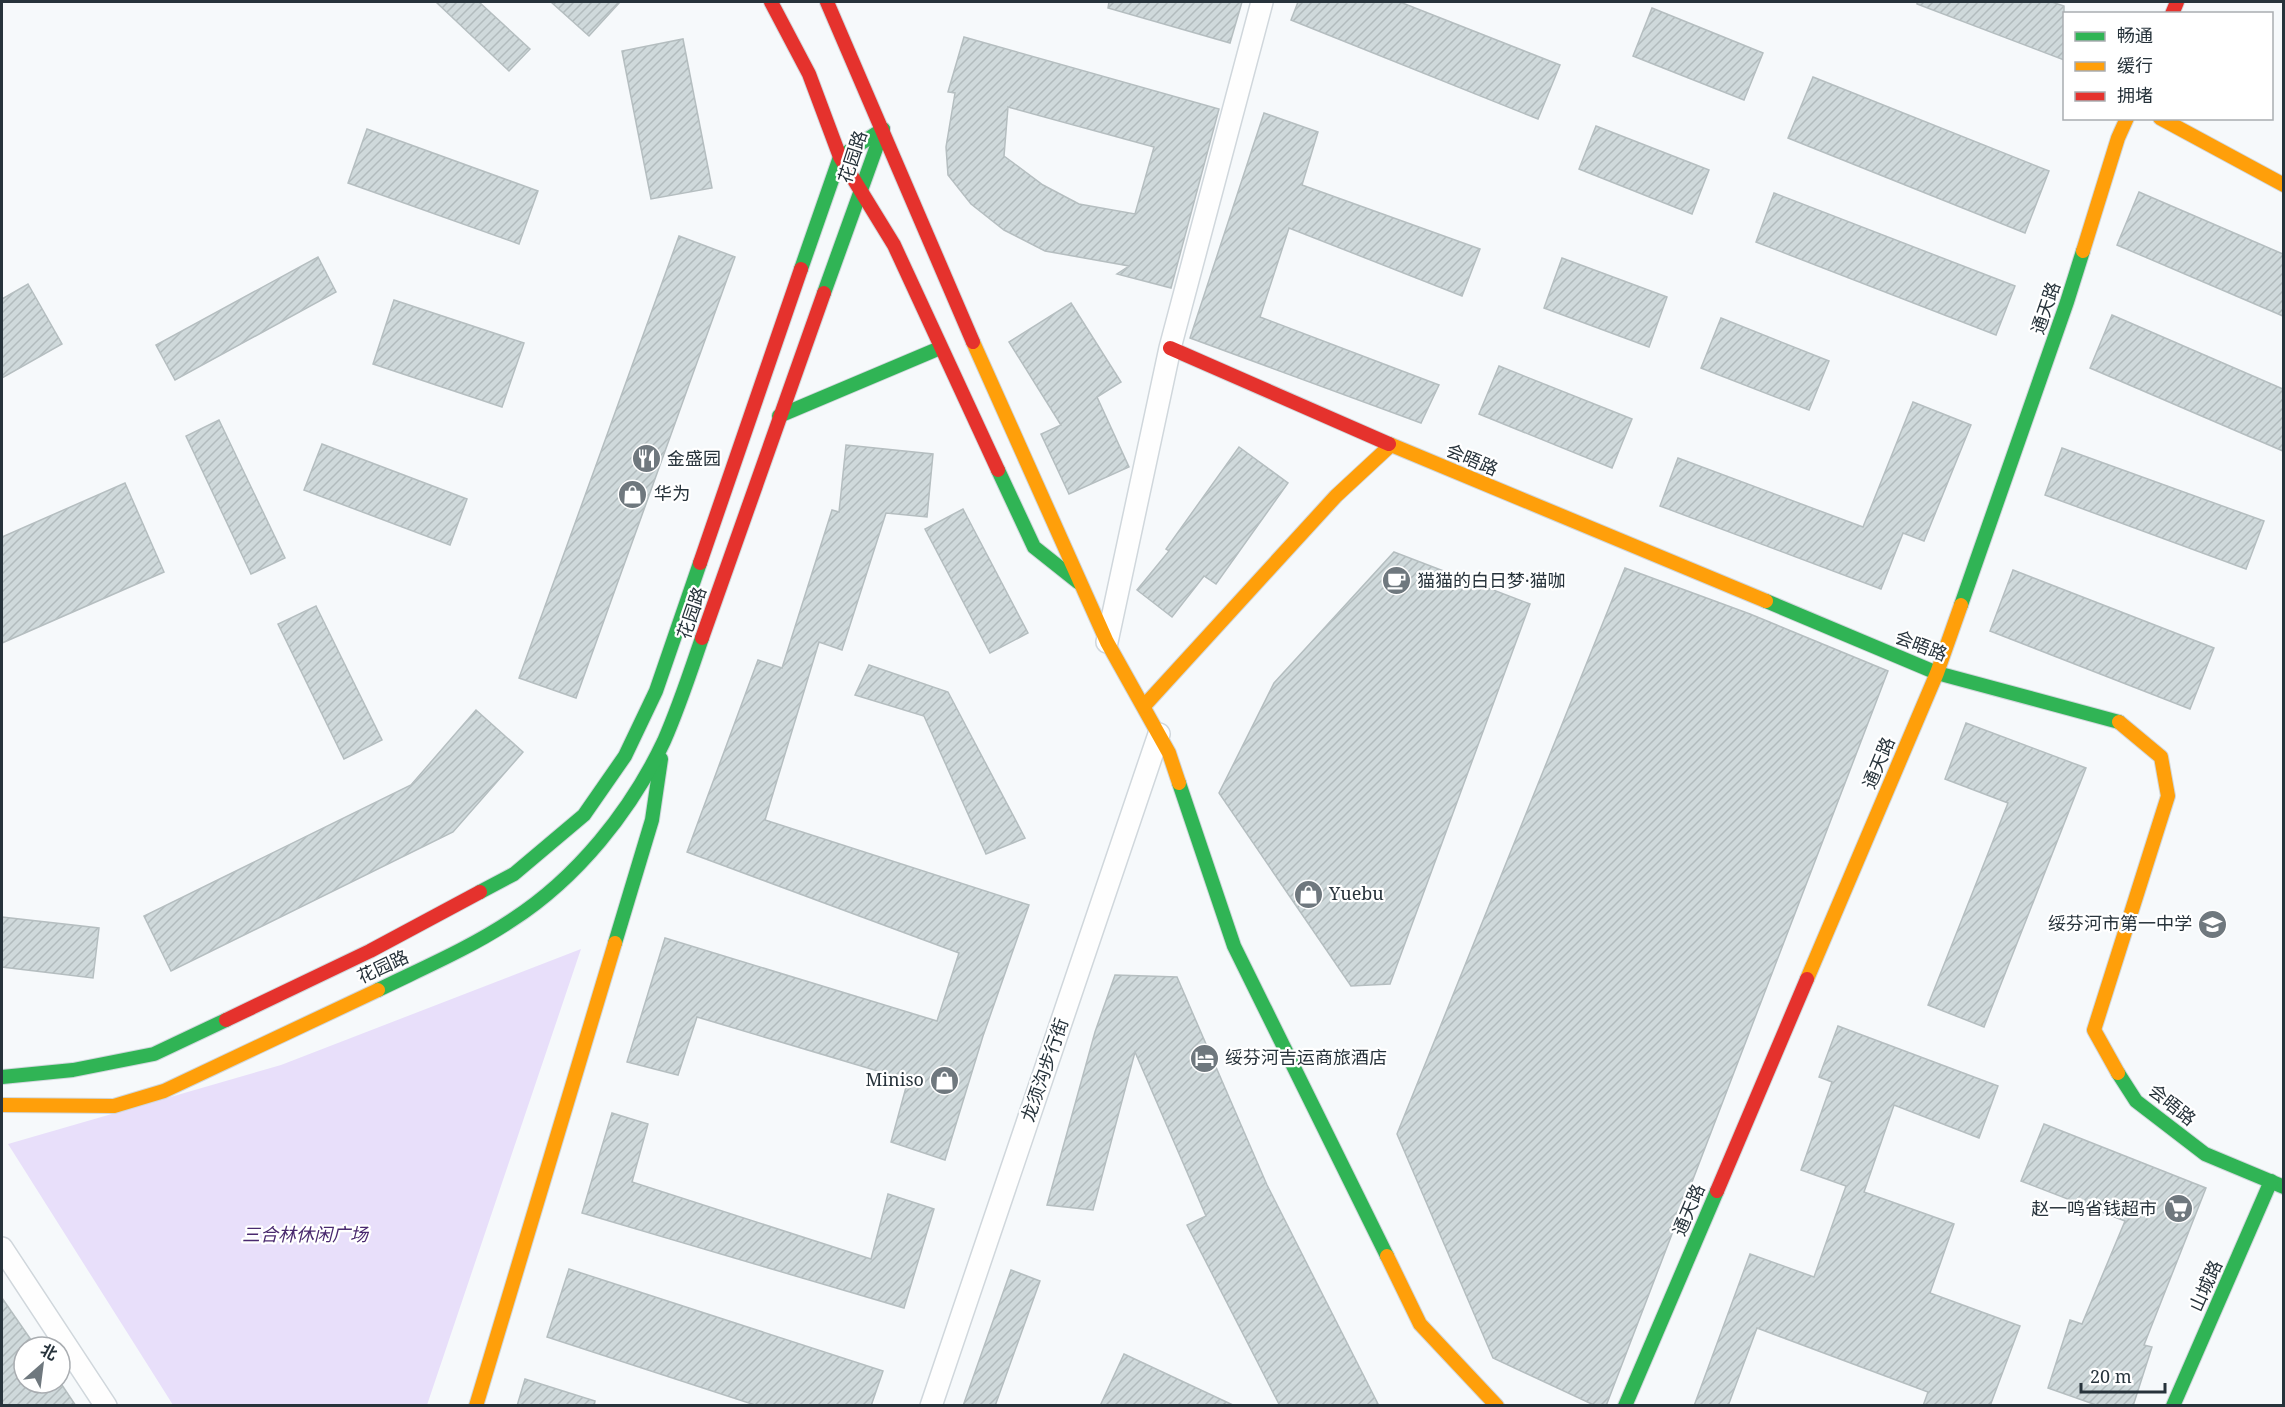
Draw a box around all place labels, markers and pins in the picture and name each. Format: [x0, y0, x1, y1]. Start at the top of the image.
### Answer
restaurant icon: 金盛园 [630, 443, 662, 475]
place label: 金盛园 [667, 446, 721, 470]
shop icon: 华为 [617, 478, 649, 510]
place label: 华为 [654, 481, 690, 505]
cafe icon: 猫猫的白日梦·猫咖 [1380, 565, 1412, 597]
place label: 猫猫的白日梦·猫咖 [1417, 568, 1566, 592]
shop icon: Yuebu [1292, 878, 1324, 910]
place label: Yuebu [1328, 881, 1384, 905]
school or university icon: 绥芬河市第一中学 [2197, 908, 2229, 940]
place label: 绥芬河市第一中学 [2048, 911, 2192, 935]
hotel icon: 绥芬河吉运商旅酒店 [1188, 1042, 1220, 1074]
place label: 绥芬河吉运商旅酒店 [1225, 1045, 1387, 1069]
shop icon: Miniso [929, 1064, 961, 1096]
place label: Miniso [865, 1067, 924, 1091]
supermarket icon: 赵一鸣省钱超市 [2162, 1193, 2194, 1225]
place label: 赵一鸣省钱超市 [2031, 1196, 2157, 1220]

